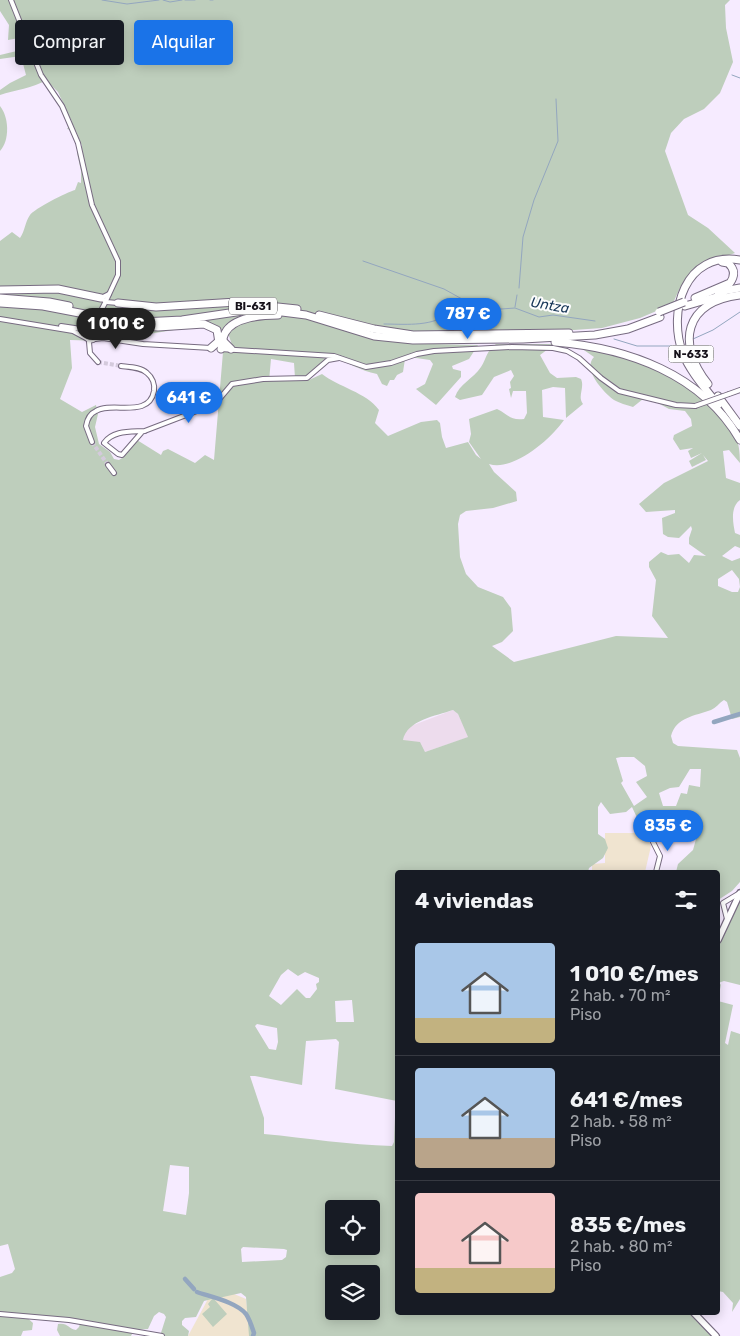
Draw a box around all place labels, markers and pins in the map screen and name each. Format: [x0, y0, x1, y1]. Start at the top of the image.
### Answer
pin: 787 € [433, 298, 503, 340]
pin: 1 010 € [70, 308, 162, 350]
pin: 641 € [154, 382, 224, 424]
pin: 835 € [633, 810, 703, 852]

